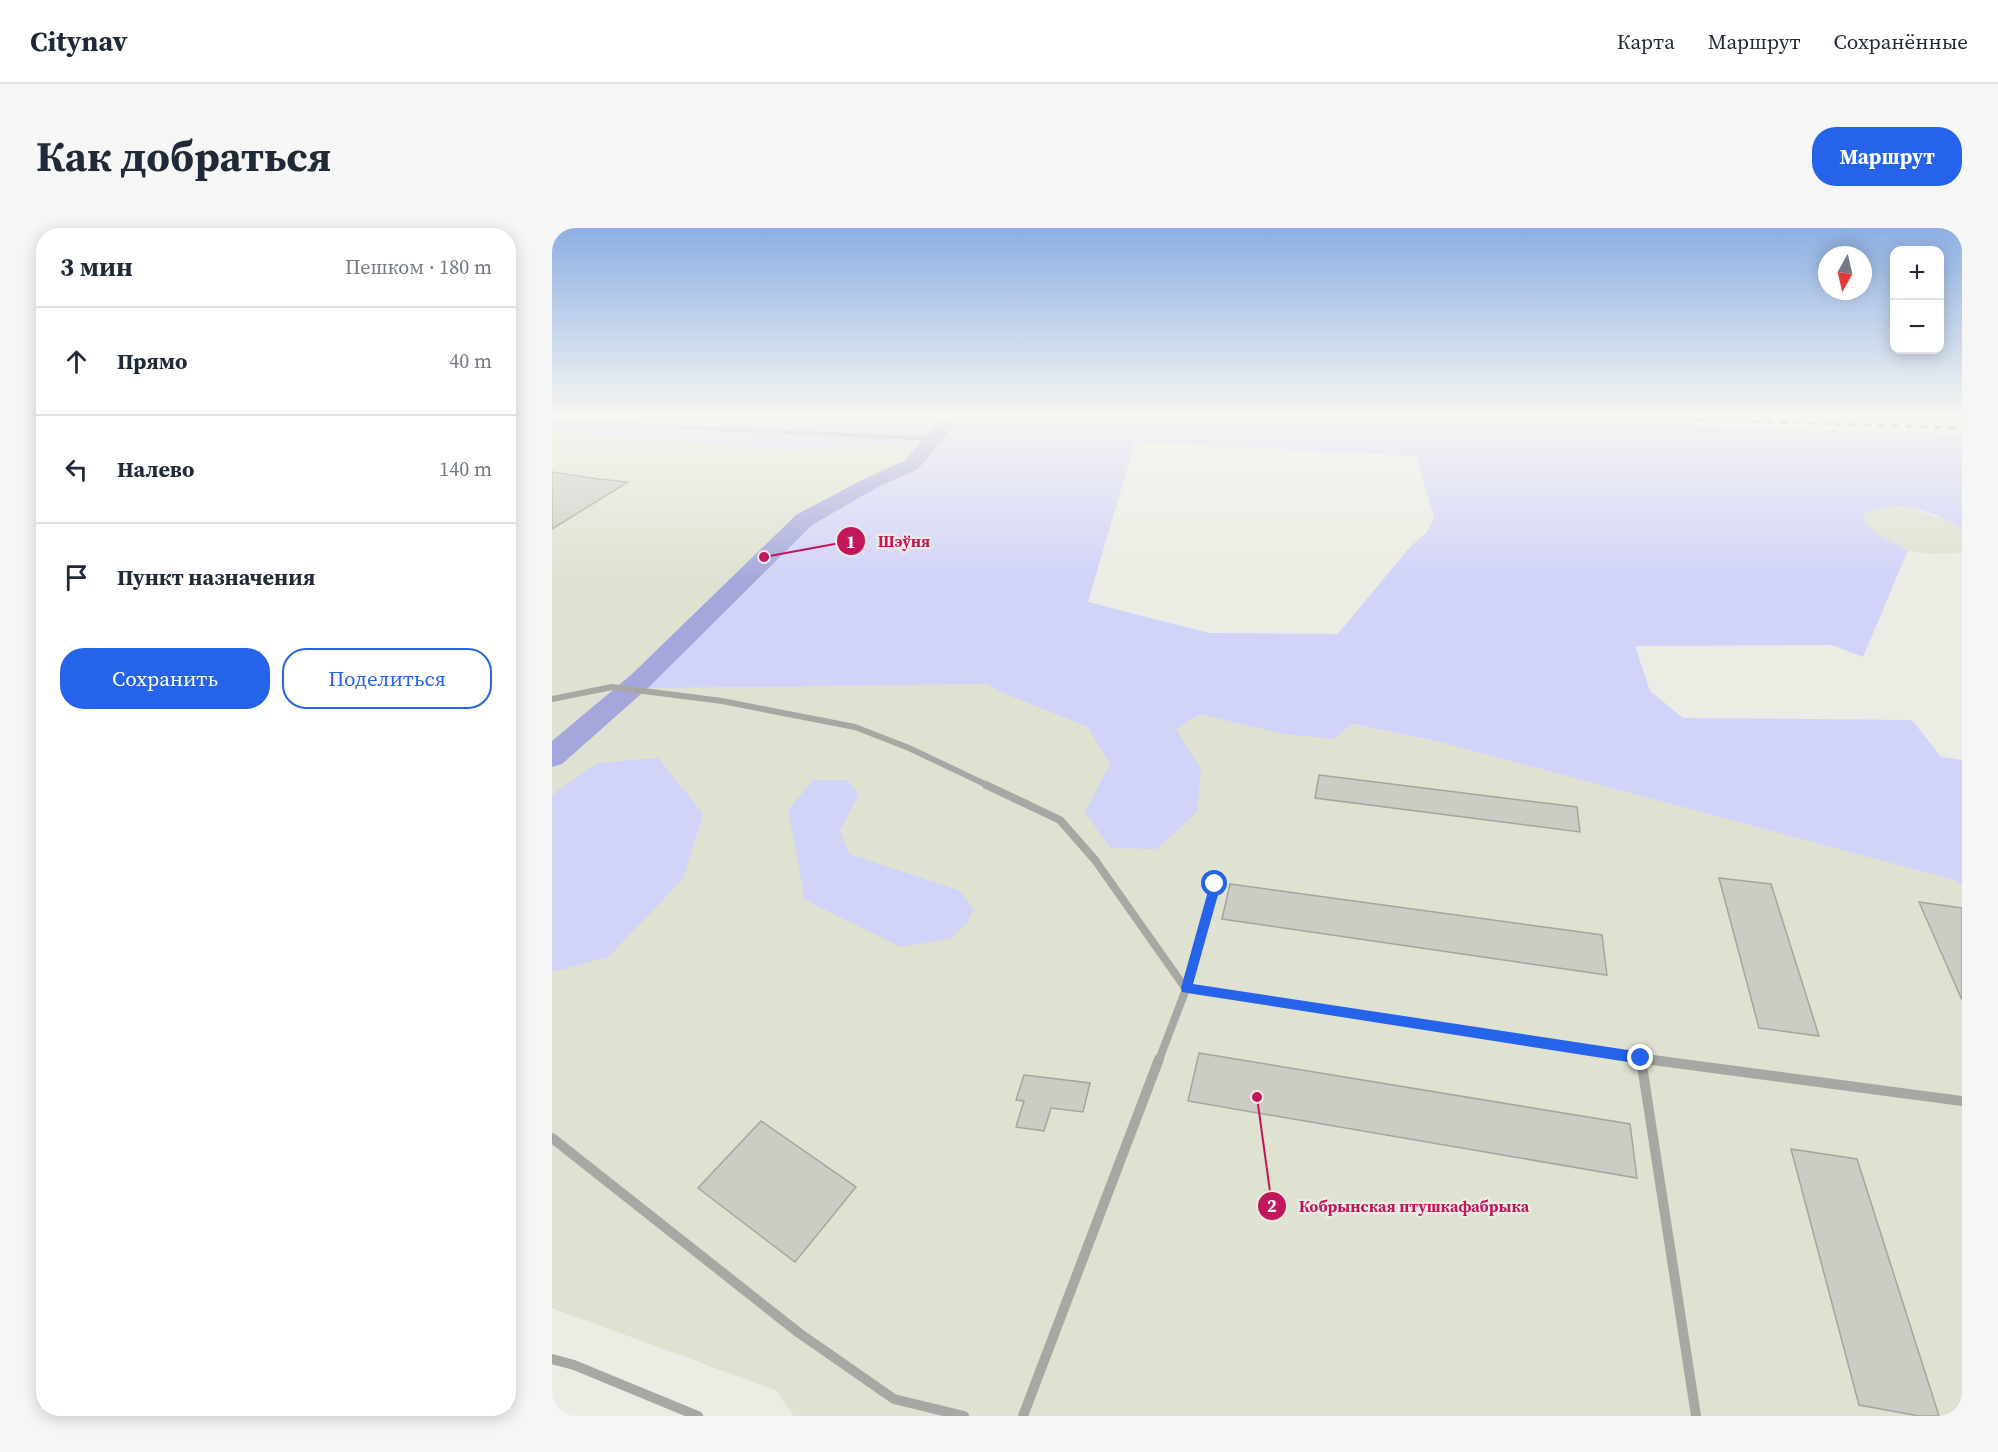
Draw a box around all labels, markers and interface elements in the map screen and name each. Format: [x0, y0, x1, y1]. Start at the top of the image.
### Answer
text: Citynav [30, 22, 127, 60]
text: Карта [1617, 27, 1675, 56]
text: Маршрут [1708, 27, 1801, 56]
text: Сохранённые [1834, 27, 1968, 56]
text: Как добраться [36, 127, 331, 185]
button: Маршрут [1812, 127, 1962, 186]
north arrow [1818, 246, 1872, 300]
map controls [1890, 246, 1944, 354]
button: + [1890, 246, 1944, 300]
text: 3 мин [60, 249, 133, 285]
text: Пешком · 180 m [345, 253, 492, 281]
button: − [1890, 300, 1944, 354]
icon: ahead [60, 345, 93, 378]
text: Прямо [117, 346, 187, 376]
text: 40 m [449, 347, 492, 375]
icon: left [60, 453, 93, 486]
text: Налево [117, 454, 194, 484]
text: 140 m [439, 455, 492, 483]
callout: Шэўня [836, 524, 943, 558]
text: 1 [846, 529, 856, 554]
text: Шэўня [878, 530, 930, 552]
icon: arrive [60, 561, 93, 594]
text: Пункт назначения [117, 562, 315, 592]
button: Сохранить [60, 648, 270, 709]
button: Поделиться [282, 648, 492, 709]
route start [1201, 870, 1227, 896]
route end [1627, 1044, 1653, 1070]
callout: Кобрынская птушкафабрыка [1257, 1189, 1542, 1223]
text: 2 [1267, 1193, 1277, 1218]
text: Кобрынская птушкафабрыка [1299, 1195, 1530, 1217]

